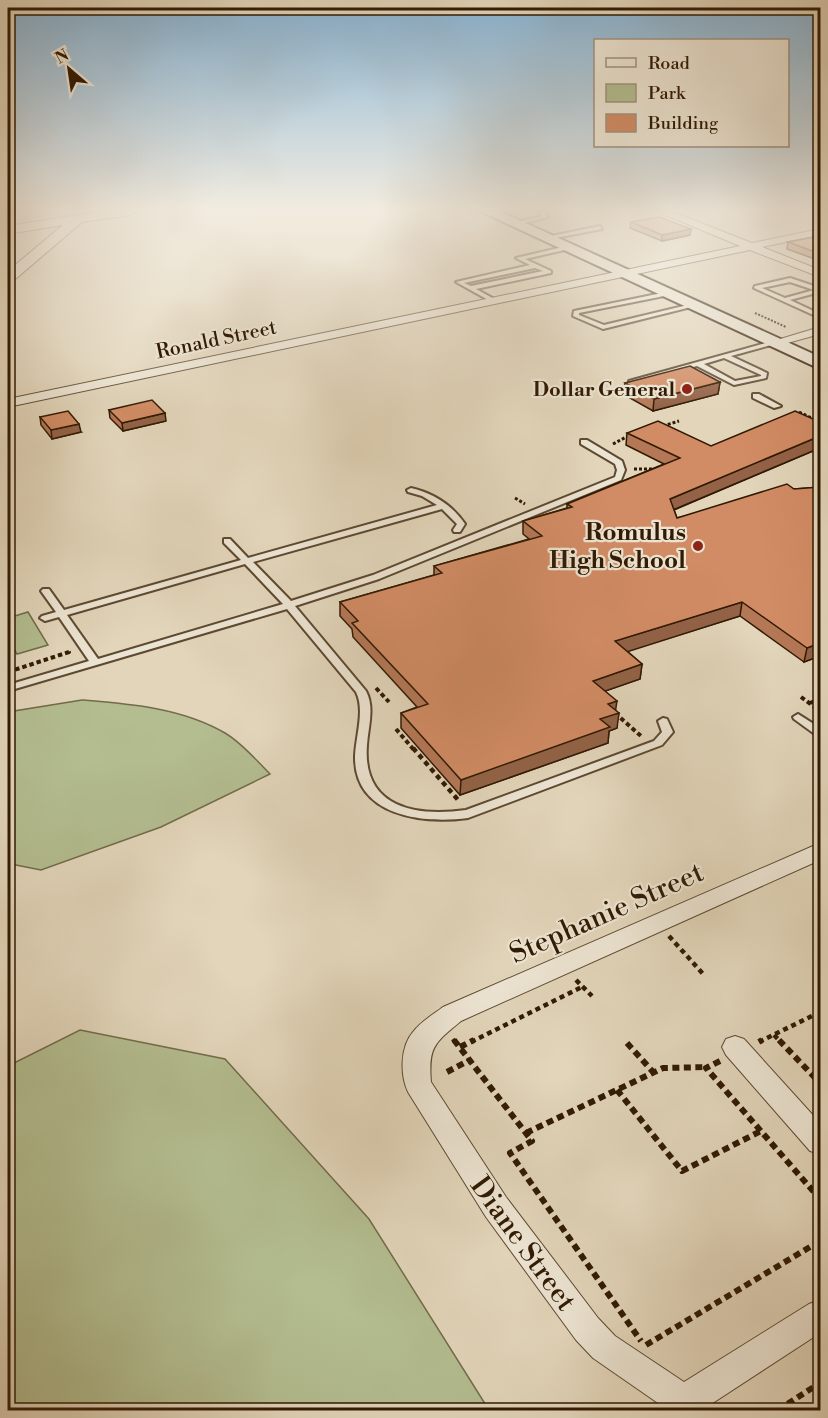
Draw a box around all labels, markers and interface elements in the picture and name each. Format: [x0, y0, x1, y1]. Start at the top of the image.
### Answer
north arrow [39, 39, 99, 99]
legend [594, 39, 789, 147]
text: N [52, 45, 73, 69]
text: Road [648, 52, 691, 75]
text: Park [648, 82, 687, 105]
text: Building [647, 112, 719, 135]
street label: Ronald Street [154, 315, 279, 365]
place label: Dollar General [533, 378, 675, 403]
marker: Dollar General [680, 382, 694, 396]
place label: Romulus High School [549, 518, 686, 576]
marker: Romulus High School [691, 539, 705, 553]
street label: Stephanie Street [504, 855, 709, 972]
street label: Diane Street [462, 1170, 583, 1318]

